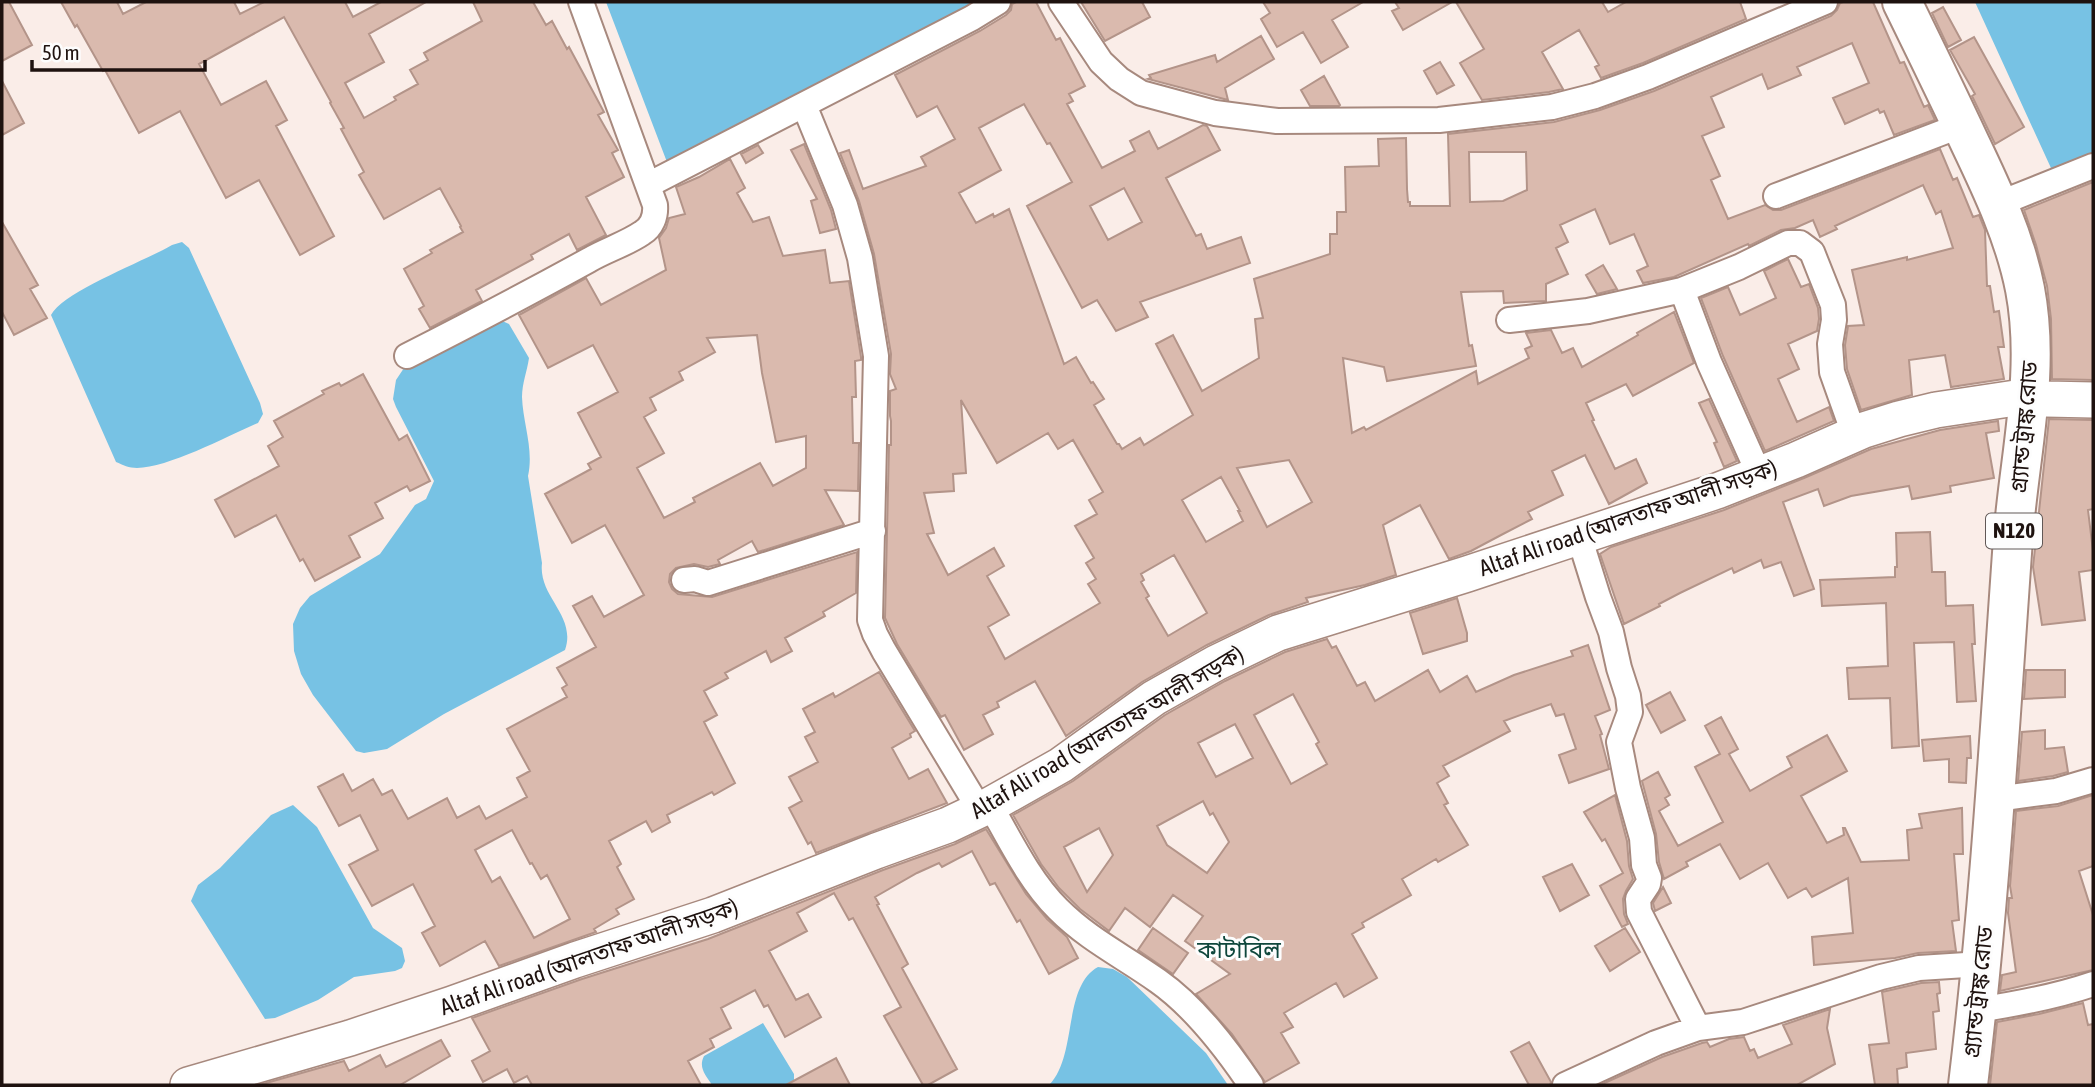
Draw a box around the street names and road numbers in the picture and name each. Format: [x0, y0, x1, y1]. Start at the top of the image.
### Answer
street label: গ্র্যান্ড ট্রাঙ্ক রোড [2005, 359, 2043, 494]
street label: Altaf Ali road (আলতাফ আলী সড়ক) [1476, 455, 1780, 581]
road number: N120 [1986, 514, 2042, 548]
street label: Altaf Ali road (আলতাফ আলী সড়ক) [966, 640, 1248, 824]
street label: Altaf Ali road (আলতাফ আলী সড়ক) [437, 894, 741, 1020]
street label: গ্র্যান্ড ট্রাঙ্ক রোড [1958, 924, 1998, 1059]

